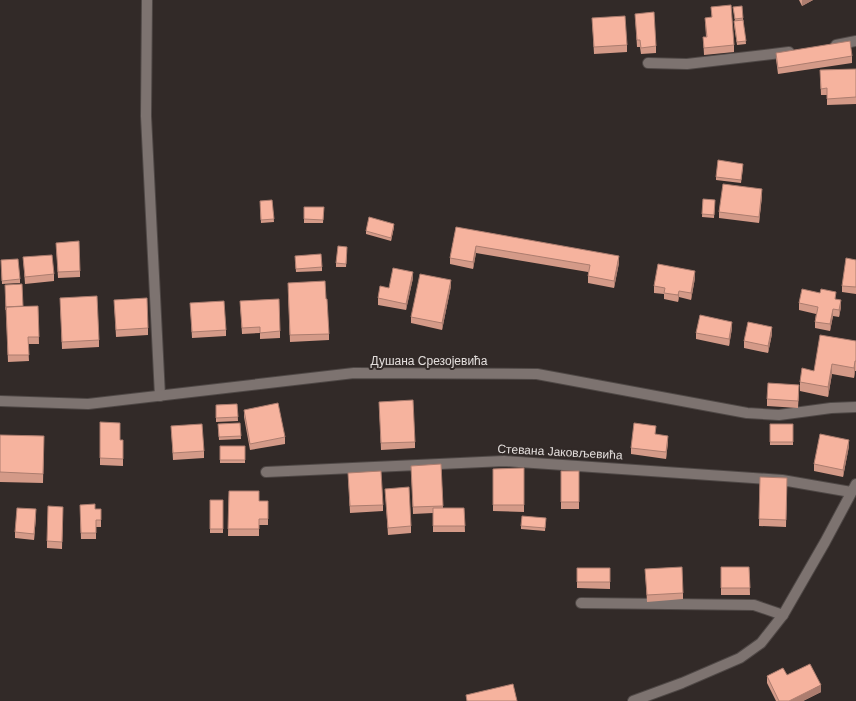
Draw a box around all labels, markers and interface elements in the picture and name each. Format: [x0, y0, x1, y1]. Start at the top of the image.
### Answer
street label: Душана Срезојевића [371, 354, 488, 368]
street label: Стевана Јаковљевића [497, 442, 623, 462]

